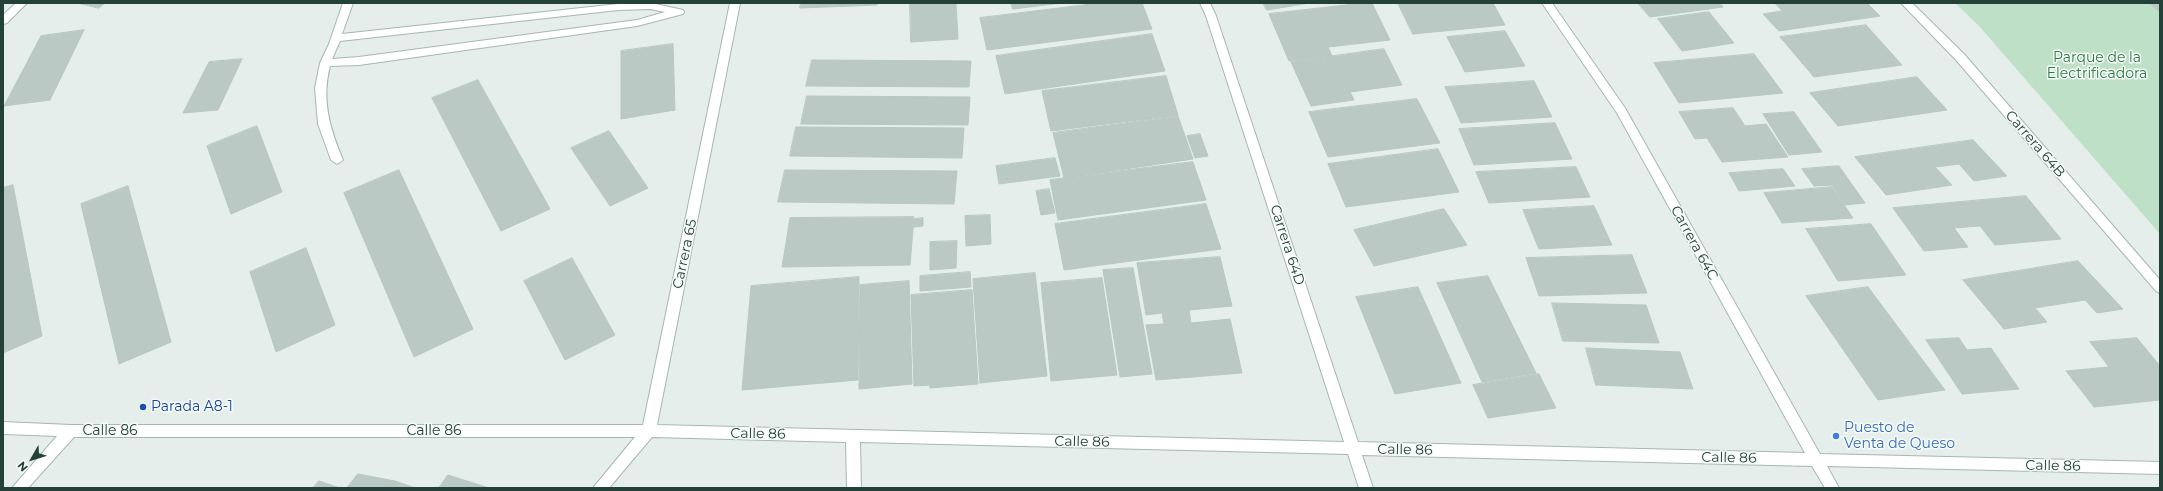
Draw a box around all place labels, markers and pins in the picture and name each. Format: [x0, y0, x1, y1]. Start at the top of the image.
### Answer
place label: Parada A8-1 [151, 399, 233, 415]
marker: Parada A8-1 [138, 402, 148, 412]
place label: Puesto de Venta de Queso [1844, 420, 1955, 452]
marker: Puesto de Venta de Queso [1831, 431, 1841, 441]

